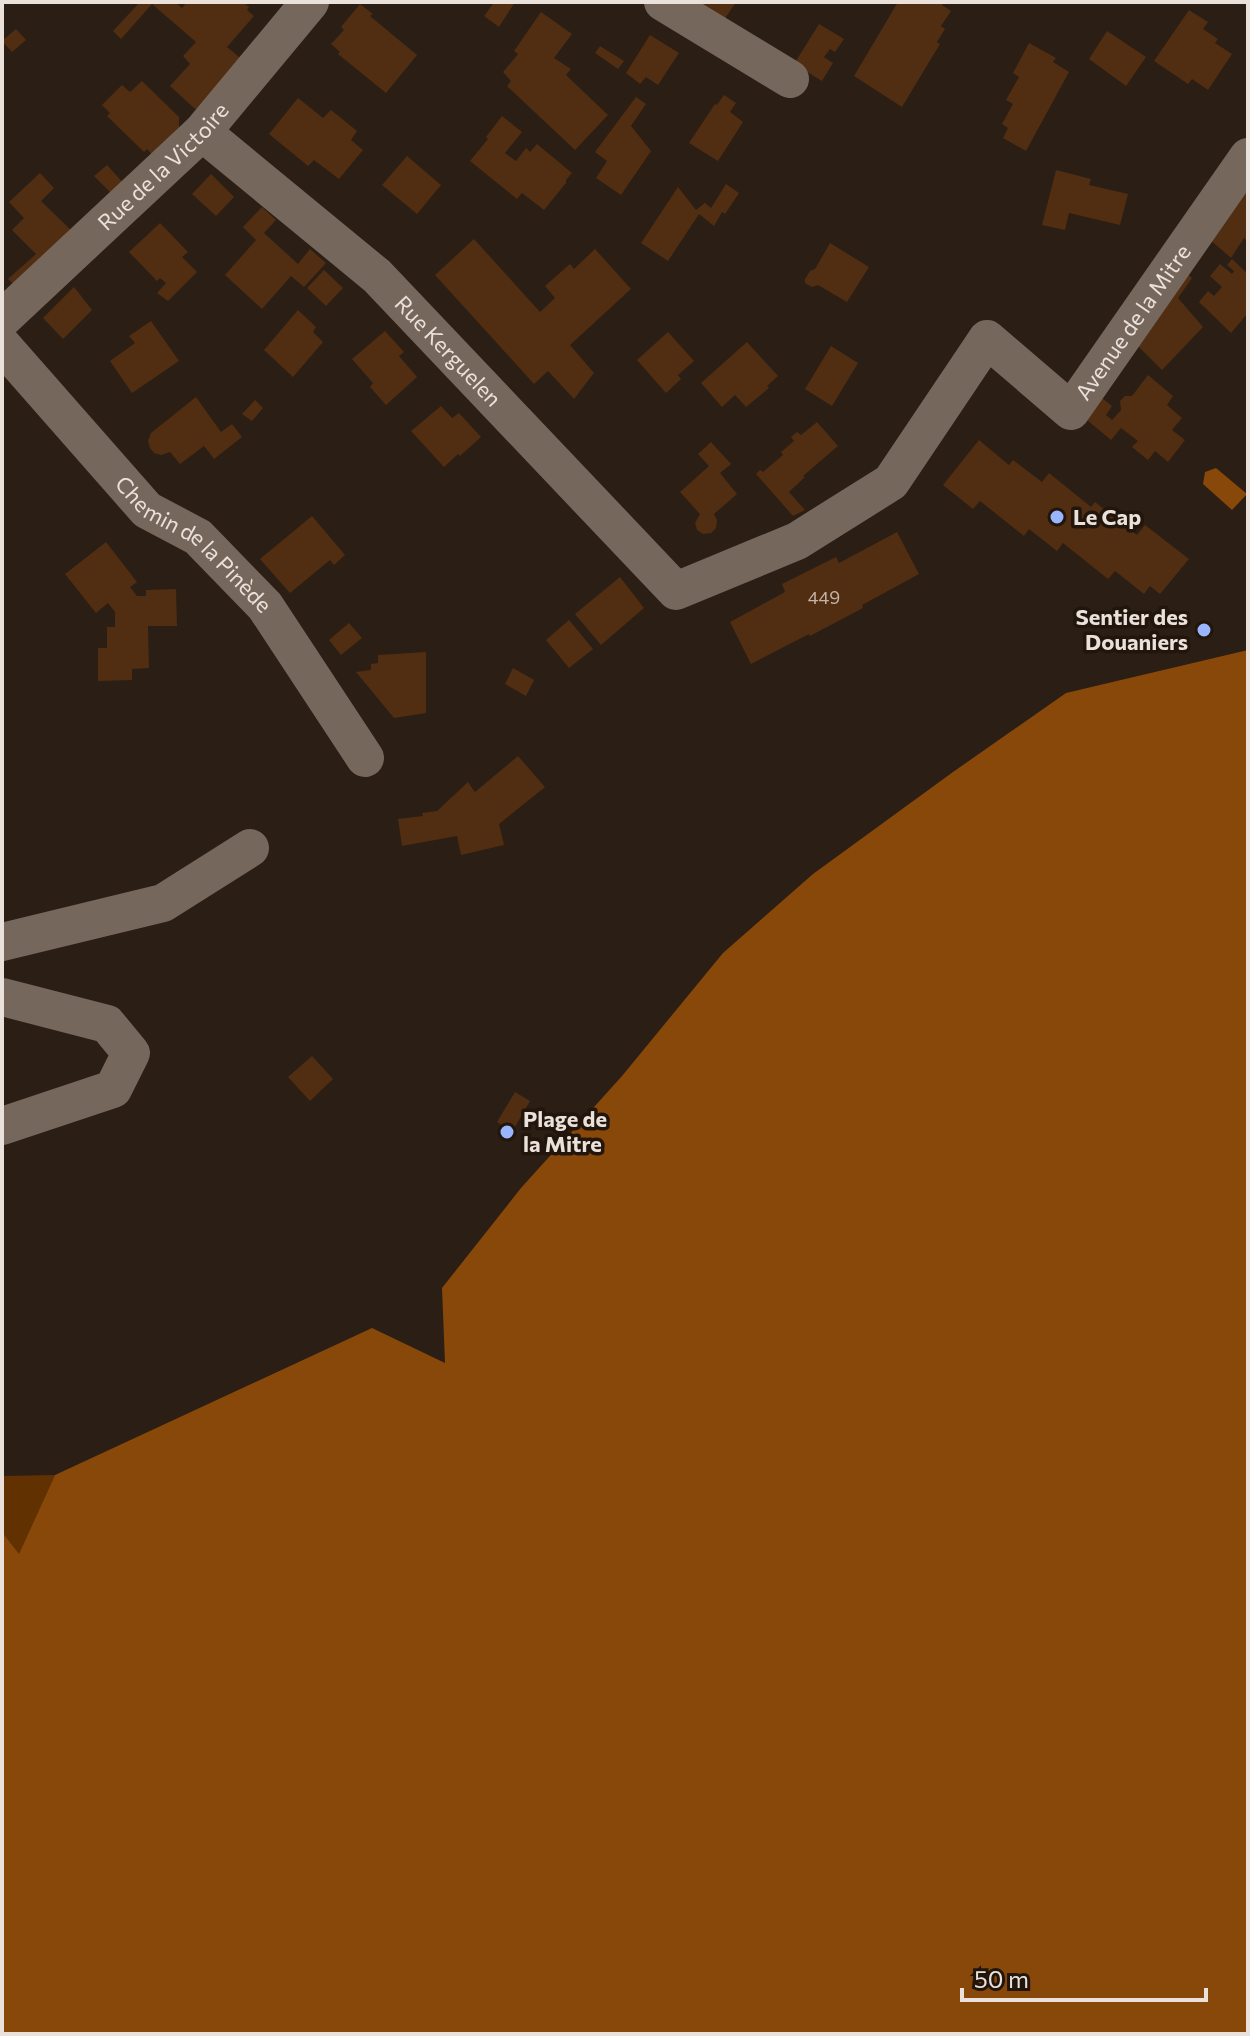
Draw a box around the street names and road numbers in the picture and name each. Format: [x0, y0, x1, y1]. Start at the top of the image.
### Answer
street label: Rue de la Victoire [92, 97, 234, 236]
street label: Avenue de la Mitre [1069, 239, 1196, 405]
street label: Rue Kerguelen [390, 290, 507, 412]
street label: Chemin de la Pinède [110, 470, 278, 618]

